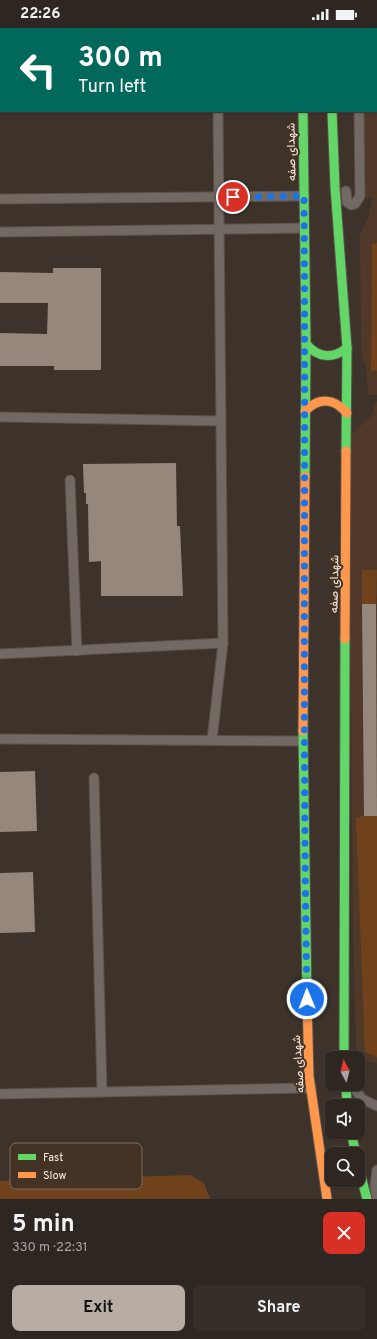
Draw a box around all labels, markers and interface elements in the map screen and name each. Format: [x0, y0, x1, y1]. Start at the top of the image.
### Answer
text: 22:26 [20, 5, 60, 24]
text: 300 m [78, 41, 163, 77]
icon: left [12, 44, 64, 96]
text: Turn left [78, 76, 146, 99]
street label: شهدای صفه [283, 123, 301, 181]
pin [216, 180, 250, 214]
icon: arrive [222, 186, 244, 208]
street label: شهدای صفه [326, 555, 344, 613]
position arrow [286, 978, 328, 1020]
street label: شهدای صفه [289, 1034, 309, 1093]
north arrow [325, 1051, 365, 1091]
map controls [325, 1051, 365, 1187]
button: sound [325, 1099, 365, 1139]
legend [10, 1143, 142, 1189]
button: search [325, 1147, 365, 1187]
text: Fast [43, 1151, 63, 1165]
text: Slow [43, 1169, 66, 1183]
text: 5 min [12, 1210, 75, 1240]
button: close [323, 1212, 365, 1254]
text: 330 m · 22:31 [12, 1240, 88, 1256]
button: Exit [12, 1285, 185, 1331]
button: Share [193, 1285, 365, 1331]

